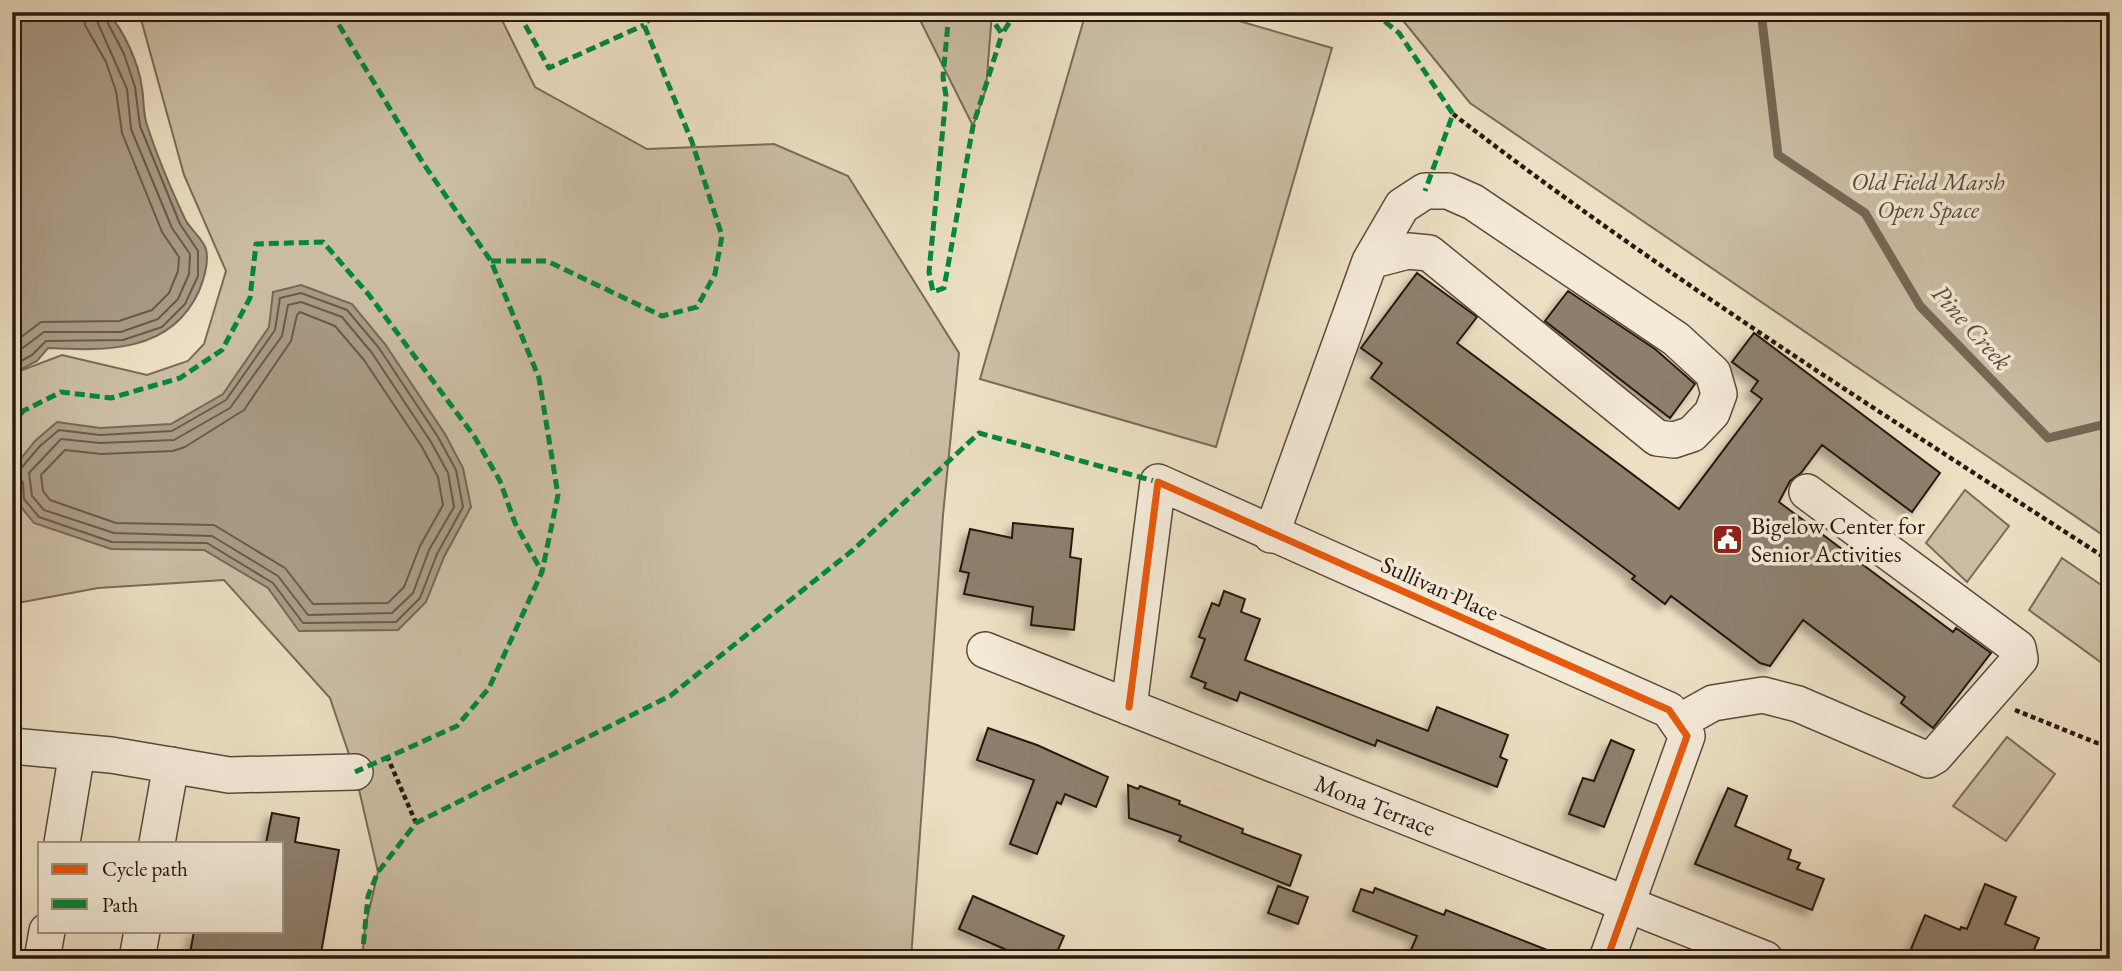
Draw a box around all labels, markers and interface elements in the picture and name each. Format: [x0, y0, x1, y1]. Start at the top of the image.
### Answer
park label: Old Field Marsh Open Space [1851, 166, 2005, 225]
water label: Pine Creek [1924, 277, 2020, 377]
place label: Bigelow Center for Senior Activities [1751, 510, 1925, 569]
public building icon: Bigelow Center for Senior Activities [1711, 522, 1745, 556]
street label: Sullivan Place [1376, 548, 1504, 628]
street label: Mona Terrace [1311, 767, 1440, 843]
legend [38, 842, 284, 932]
text: Cycle path [102, 855, 188, 882]
text: Path [102, 891, 139, 918]

